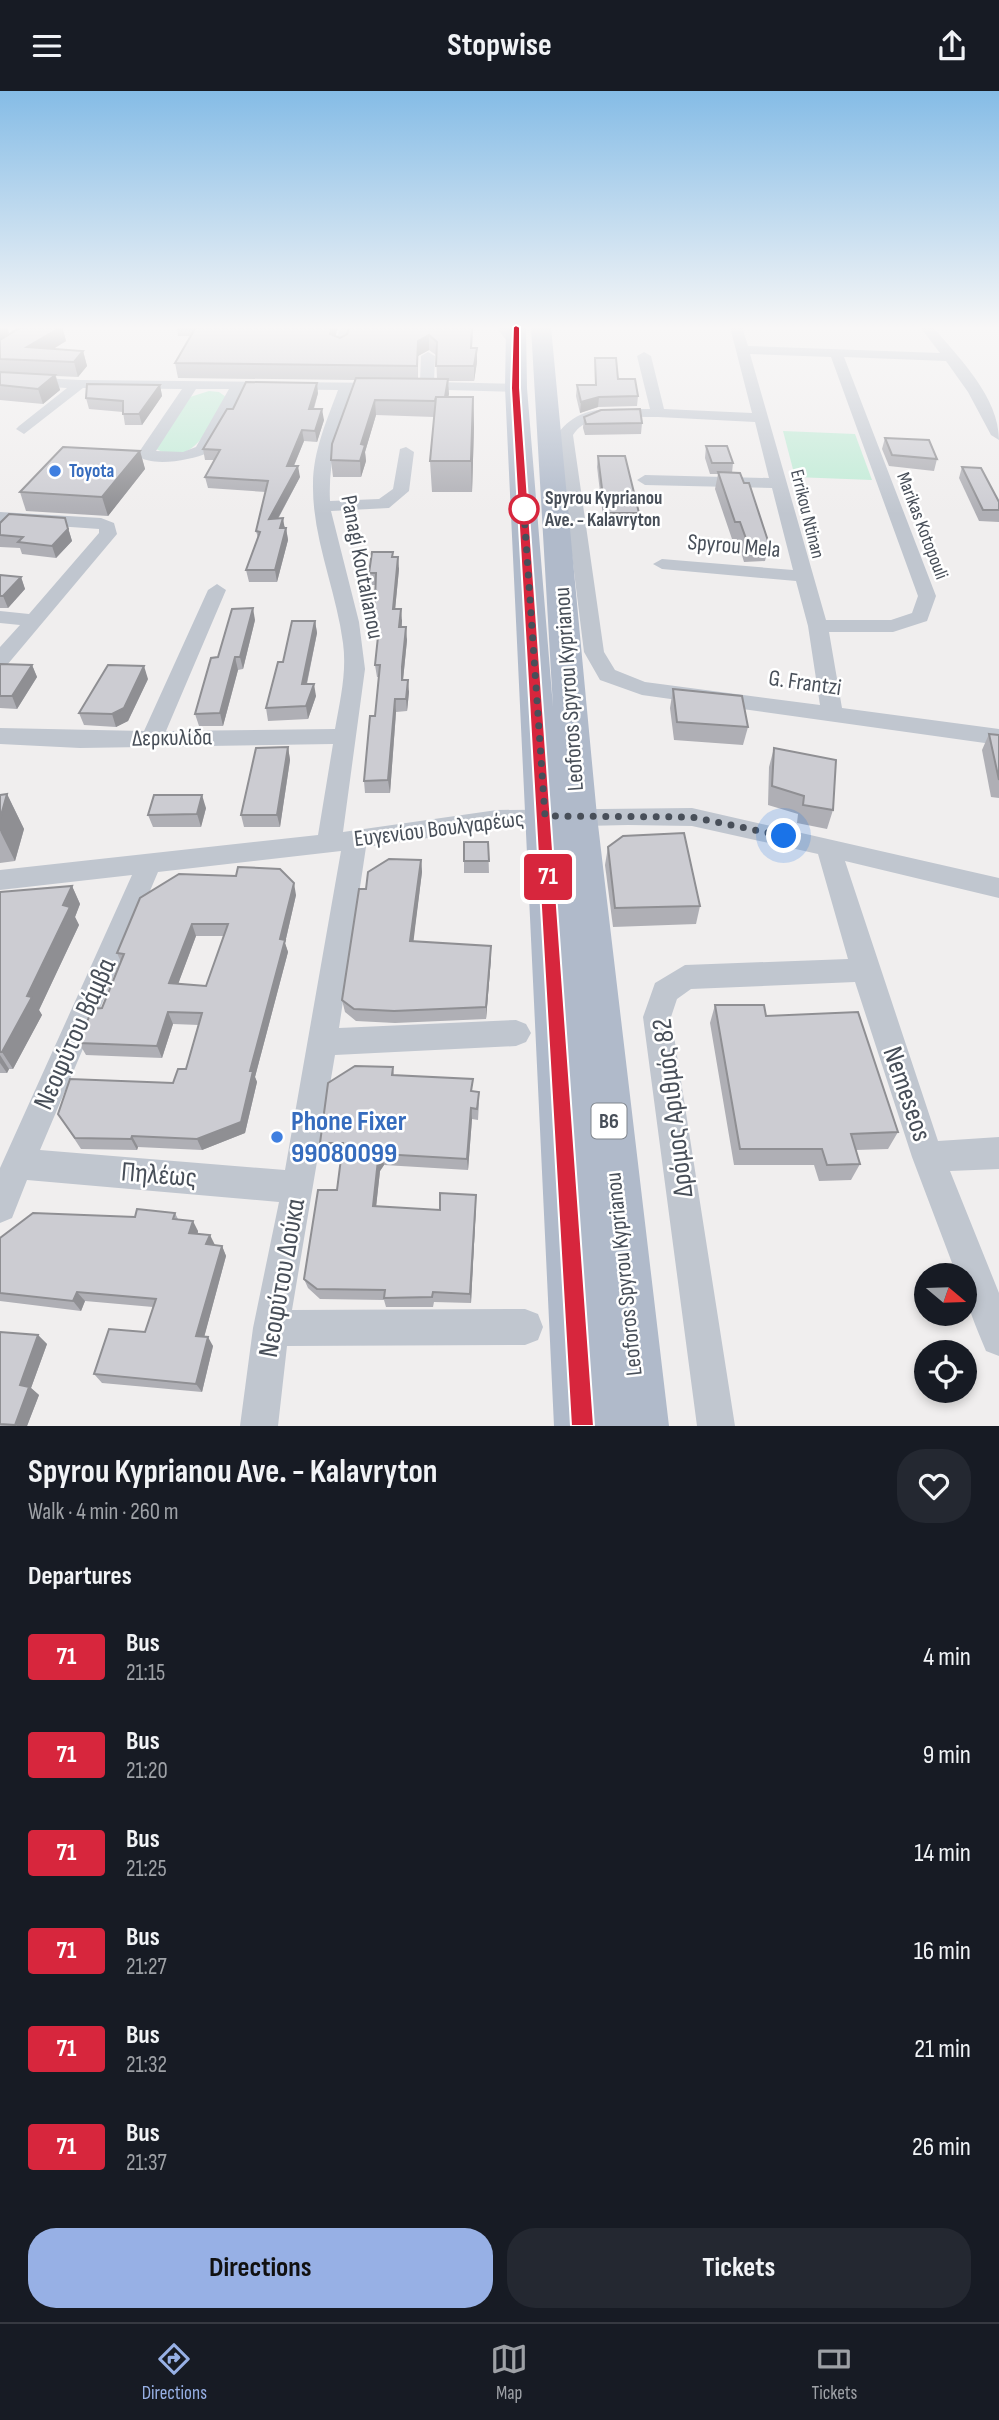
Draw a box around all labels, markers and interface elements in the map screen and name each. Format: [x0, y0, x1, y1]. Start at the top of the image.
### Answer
text: Stopwise [447, 26, 552, 65]
icon: menu [28, 27, 66, 65]
icon: share [933, 27, 971, 65]
place label: Toyota [69, 460, 114, 483]
marker: Toyota [47, 463, 63, 479]
street label: Errikou Ntinan [785, 467, 829, 561]
street label: Marikas Kotopouli [891, 469, 953, 583]
place label: Spyrou Kyprianou Ave. - Kalavryton [544, 487, 662, 532]
street label: Panagi Koutalianou [334, 493, 390, 641]
marker: Spyrou Kyprianou Ave. - Kalavryton [509, 494, 539, 524]
street label: Spyrou Mela [686, 528, 782, 564]
street label: Leoforos Spyrou Kyprianou [548, 586, 590, 792]
street label: G. Frantzi [767, 664, 843, 702]
street label: Δερκυλίδα [132, 723, 212, 753]
street label: Ευγενίου Βουλγαρέως [353, 805, 525, 853]
your location [766, 818, 801, 853]
line badge: 71 [516, 854, 580, 900]
text: 71 [538, 862, 558, 891]
street label: Νεοφύτου Βάμβα [27, 953, 123, 1115]
street label: Δρόμος Αριθμός 82 [646, 1017, 700, 1199]
street label: Nemeseos [875, 1042, 939, 1146]
road number: B6 [592, 1103, 626, 1139]
place label: Phone Fixer 99080099 [291, 1105, 407, 1170]
marker: Phone Fixer 99080099 [269, 1129, 285, 1145]
street label: Πηλέως [120, 1155, 198, 1195]
street label: Leoforos Spyrou Kyprianou [599, 1171, 649, 1377]
street label: Νεοφύτου Δούκα [252, 1196, 312, 1360]
north arrow [914, 1263, 976, 1327]
map controls [914, 1263, 977, 1403]
button: locate [914, 1340, 977, 1403]
button: heart [897, 1449, 971, 1523]
text: Spyrou Kyprianou Ave. - Kalavryton [28, 1452, 437, 1492]
text: Walk · 4 min · 260 m [28, 1498, 178, 1526]
text: Departures [28, 1561, 132, 1592]
text: Bus [126, 1628, 160, 1659]
text: 71 [57, 1642, 76, 1671]
text: 4 min [923, 1642, 971, 1673]
text: 21:15 [126, 1659, 165, 1687]
text: Bus [126, 1726, 160, 1757]
text: 71 [57, 1740, 76, 1769]
text: 9 min [923, 1740, 971, 1771]
text: 21:20 [126, 1757, 168, 1785]
text: Bus [126, 1824, 160, 1855]
text: 71 [57, 1838, 76, 1867]
text: 14 min [914, 1838, 971, 1869]
text: 21:25 [126, 1855, 167, 1883]
text: Bus [126, 1922, 160, 1953]
text: 71 [57, 1936, 76, 1965]
text: 16 min [914, 1936, 971, 1967]
text: 21:27 [126, 1953, 167, 1981]
text: Bus [126, 2020, 160, 2051]
text: 71 [57, 2034, 76, 2063]
text: 21 min [914, 2034, 971, 2065]
text: 21:32 [126, 2051, 167, 2079]
text: Bus [126, 2118, 160, 2149]
text: 71 [57, 2132, 76, 2161]
text: 26 min [912, 2132, 971, 2163]
text: 21:37 [126, 2149, 167, 2177]
button: Directions [28, 2228, 493, 2308]
button: Tickets [507, 2228, 971, 2308]
tab: Directions [142, 2340, 207, 2405]
tab: Map [490, 2340, 528, 2405]
tab: Tickets [811, 2340, 857, 2405]

